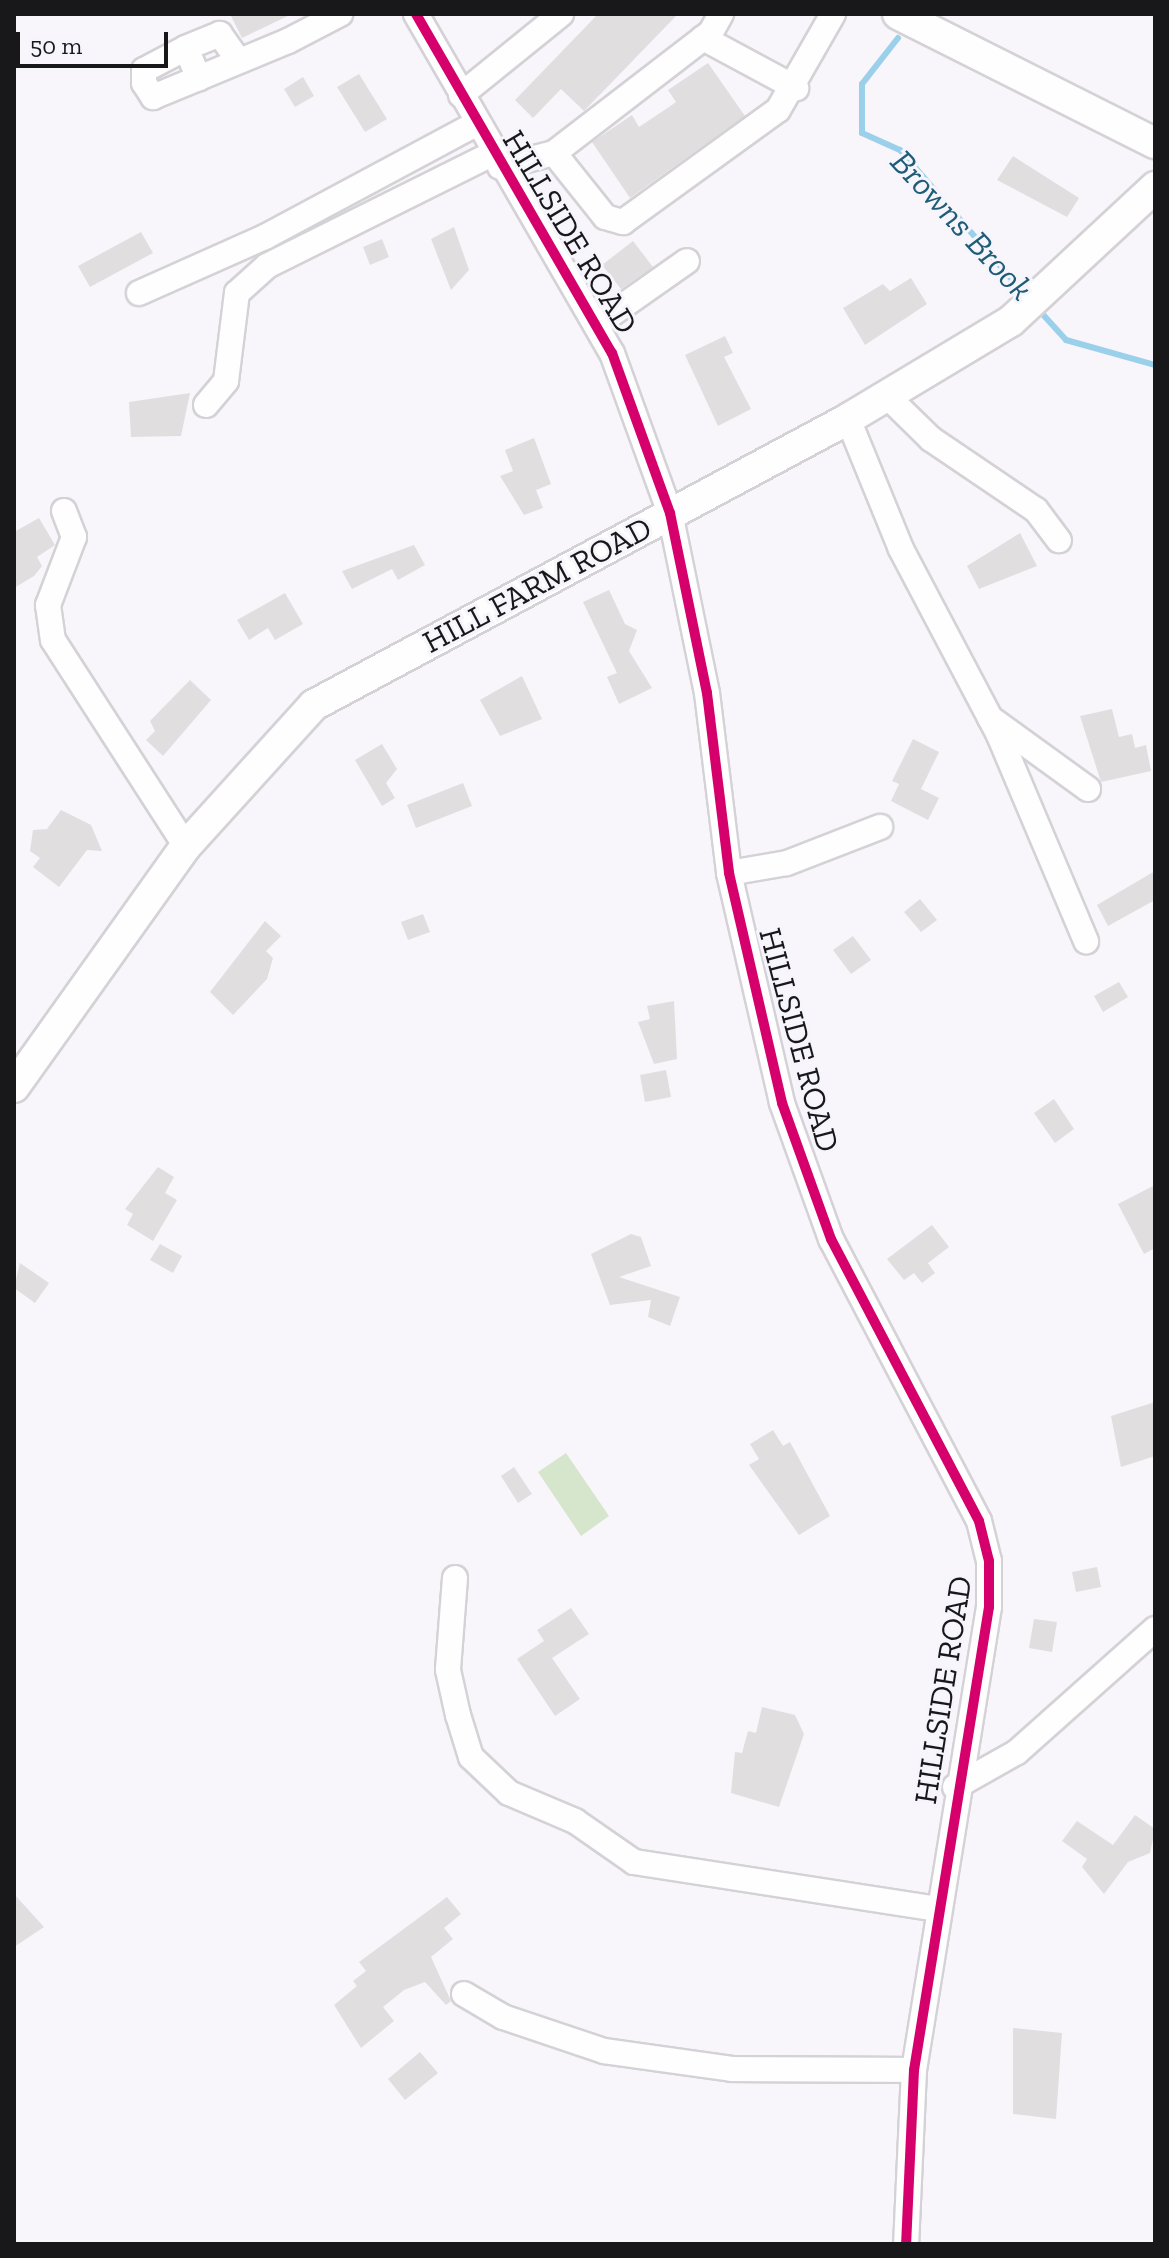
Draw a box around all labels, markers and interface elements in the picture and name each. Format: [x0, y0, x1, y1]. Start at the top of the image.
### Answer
scale bar [20, 16, 172, 66]
text: 50 m [30, 31, 82, 60]
street label: HILLSIDE ROAD [494, 123, 646, 341]
water label: Browns Brook [882, 142, 1042, 308]
street label: HILL FARM ROAD [416, 508, 658, 662]
street label: HILLSIDE ROAD [751, 924, 847, 1156]
street label: HILLSIDE ROAD [906, 1573, 980, 1807]

